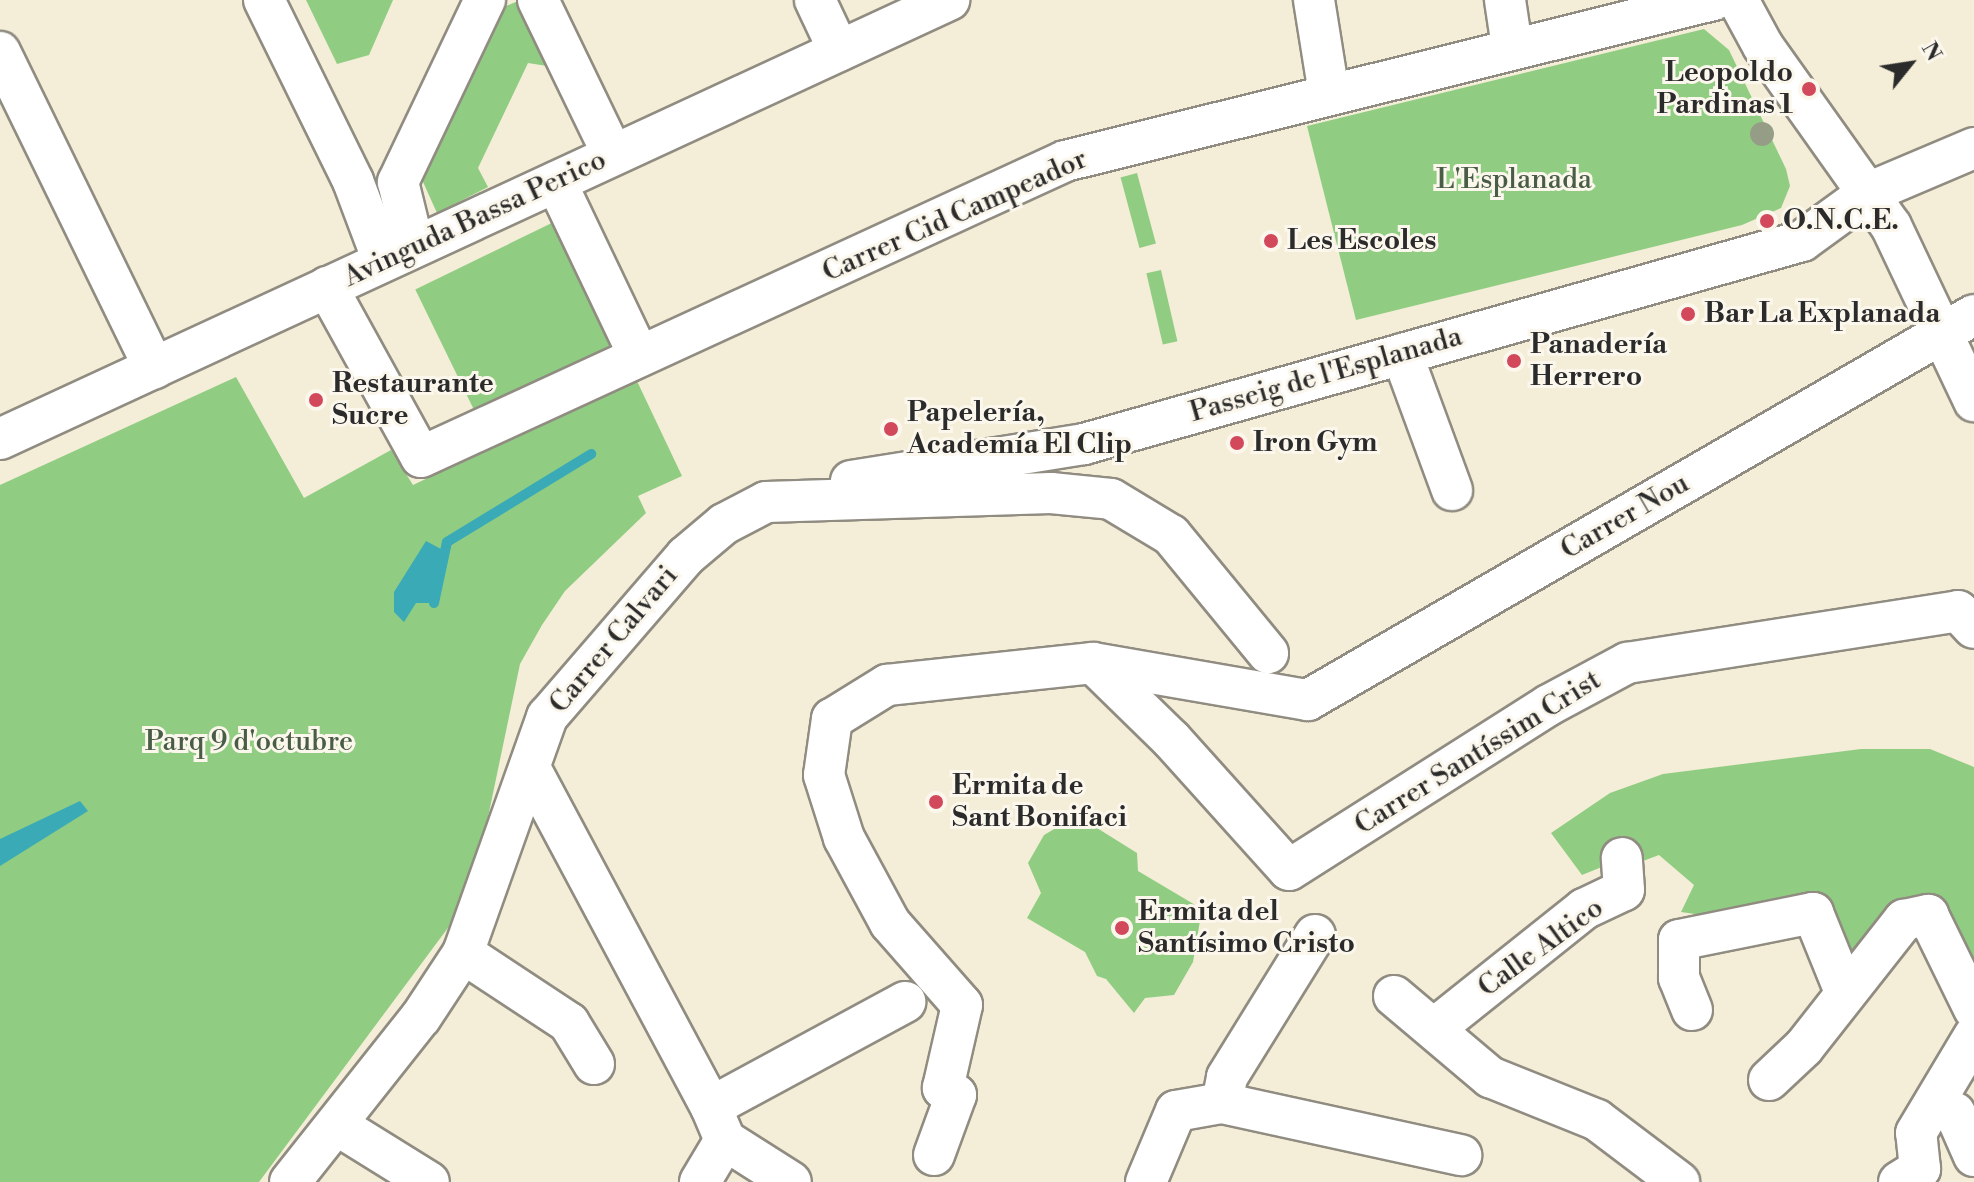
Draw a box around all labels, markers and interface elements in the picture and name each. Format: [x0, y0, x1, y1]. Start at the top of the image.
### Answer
north arrow [1870, 24, 1950, 104]
text: N [1915, 37, 1947, 66]
place label: Leopoldo Pardinas 1 [1657, 56, 1793, 122]
marker: Leopoldo Pardinas 1 [1800, 80, 1818, 98]
street label: Carrer Cid Campeador [817, 142, 1093, 290]
street label: Avinguda Bassa Perico [338, 143, 612, 295]
park label: L'Esplanada [1436, 163, 1592, 197]
place label: O.N.C.E. [1783, 204, 1899, 238]
marker: O.N.C.E. [1758, 212, 1776, 230]
place label: Les Escoles [1287, 224, 1436, 258]
marker: Les Escoles [1262, 232, 1280, 250]
place label: Bar La Explanada [1704, 297, 1940, 331]
marker: Bar La Explanada [1679, 305, 1697, 323]
street label: Passeig de l'Esplanada [1186, 320, 1466, 430]
place label: Panadería Herrero [1530, 328, 1667, 394]
marker: Panadería Herrero [1505, 352, 1523, 370]
place label: Restaurante Sucre [332, 367, 494, 433]
marker: Restaurante Sucre [307, 391, 325, 409]
place label: Papelería, Academía El Clip [907, 396, 1132, 462]
marker: Papelería, Academía El Clip [882, 420, 900, 438]
place label: Iron Gym [1253, 426, 1378, 460]
marker: Iron Gym [1228, 434, 1246, 452]
street label: Carrer Nou [1555, 467, 1695, 567]
street label: Carrer Calvari [543, 560, 685, 720]
street label: Carrer Santíssim Crist [1349, 664, 1607, 842]
park label: Parq 9 d'octubre [145, 725, 353, 759]
place label: Ermita de Sant Bonifaci [952, 769, 1127, 835]
marker: Ermita de Sant Bonifaci [927, 793, 945, 811]
street label: Calle Altico [1472, 891, 1610, 1005]
place label: Ermita del Santísimo Cristo [1138, 895, 1355, 961]
marker: Ermita del Santísimo Cristo [1113, 919, 1131, 937]

